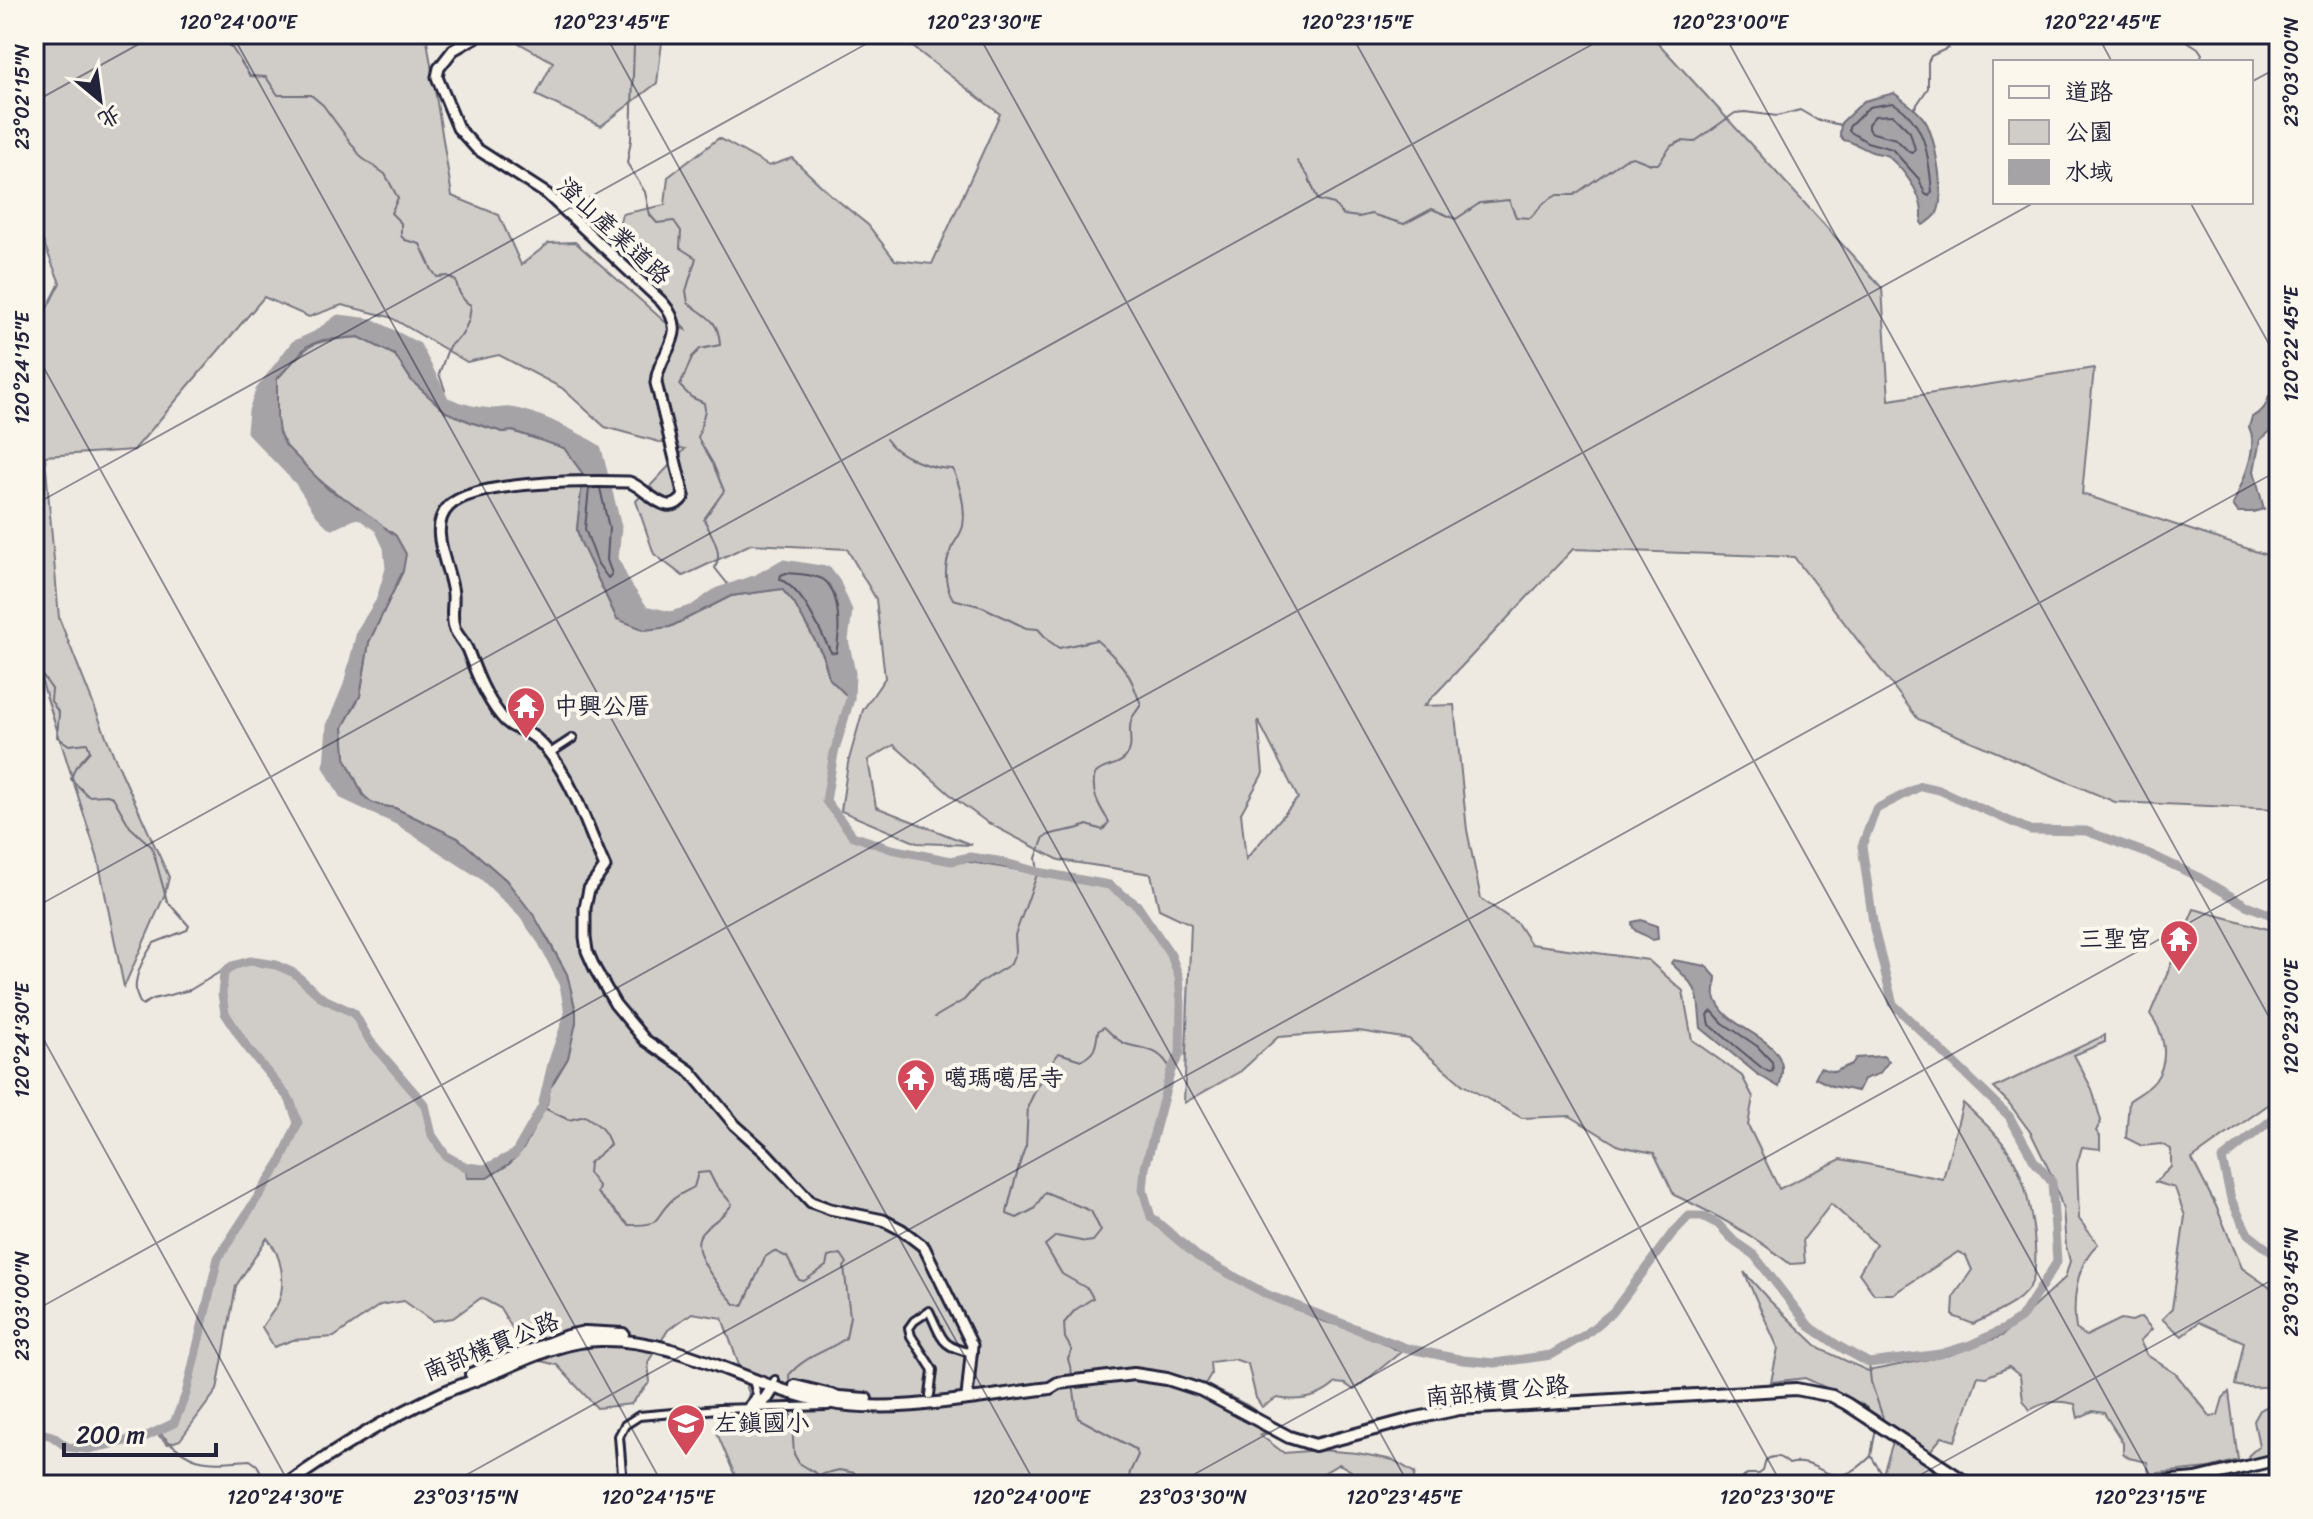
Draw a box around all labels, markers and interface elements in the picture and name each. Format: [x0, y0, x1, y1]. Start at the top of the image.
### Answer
text: 120°24'00"E [179, 5, 299, 40]
text: 120°23'45"E [553, 5, 671, 40]
text: 120°23'30"E [927, 5, 1043, 40]
text: 120°23'15"E [1301, 5, 1415, 40]
text: 120°23'00"E [1672, 5, 1790, 40]
text: 120°22'45"E [2044, 5, 2162, 40]
text: 23°03'00"N [2274, 17, 2309, 127]
text: 23°02'15"N [5, 44, 40, 150]
north arrow [60, 60, 140, 140]
legend [1993, 60, 2253, 204]
text: 道路 [2065, 71, 2113, 113]
text: 北 [90, 95, 129, 139]
text: 公園 [2065, 111, 2113, 153]
text: 水域 [2065, 151, 2113, 193]
street label: 澄山產業道路 [547, 167, 681, 295]
text: 120°22'45"E [2274, 284, 2309, 402]
text: 120°24'15"E [5, 310, 40, 425]
temple icon: 中興公厝 [505, 685, 547, 740]
place label: 中興公厝 [554, 685, 650, 727]
place label: 三聖宮 [2079, 918, 2151, 960]
temple icon: 三聖宮 [2158, 918, 2200, 973]
text: 120°23'00"E [2274, 957, 2309, 1075]
text: 120°24'30"E [5, 980, 40, 1098]
temple icon: 噶瑪噶居寺 [895, 1057, 937, 1112]
place label: 噶瑪噶居寺 [944, 1057, 1064, 1099]
text: 23°03'45"N [2274, 1227, 2309, 1337]
text: 23°03'00"N [5, 1251, 40, 1361]
street label: 南部橫貫公路 [416, 1300, 566, 1392]
street label: 南部橫貫公路 [1423, 1364, 1571, 1418]
school or university icon: 左鎮國小 [665, 1402, 707, 1457]
place label: 左鎮國小 [714, 1402, 810, 1444]
scale bar [64, 1407, 216, 1457]
text: 200 m [76, 1414, 145, 1456]
text: 120°24'30"E [227, 1480, 345, 1515]
text: 23°03'15"N [413, 1480, 519, 1515]
text: 120°24'15"E [602, 1480, 716, 1515]
text: 120°24'00"E [972, 1480, 1092, 1515]
text: 23°03'30"N [1139, 1480, 1247, 1515]
text: 120°23'45"E [1346, 1480, 1464, 1515]
text: 120°23'30"E [1720, 1480, 1836, 1515]
text: 120°23'15"E [2094, 1480, 2208, 1515]

